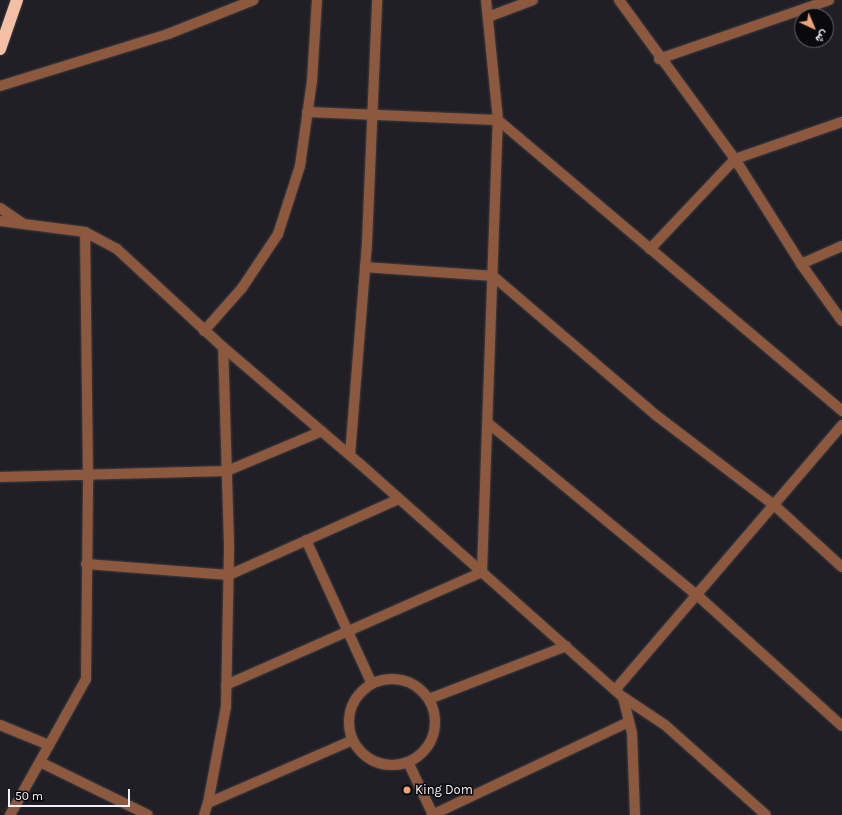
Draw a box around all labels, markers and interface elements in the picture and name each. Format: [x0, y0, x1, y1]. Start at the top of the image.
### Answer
north arrow [794, 8, 834, 48]
text: ش [813, 27, 831, 46]
scale bar [10, 781, 132, 807]
place label: King Dom [415, 782, 473, 798]
marker: King Dom [402, 785, 412, 795]
text: 50 m [15, 789, 43, 803]

